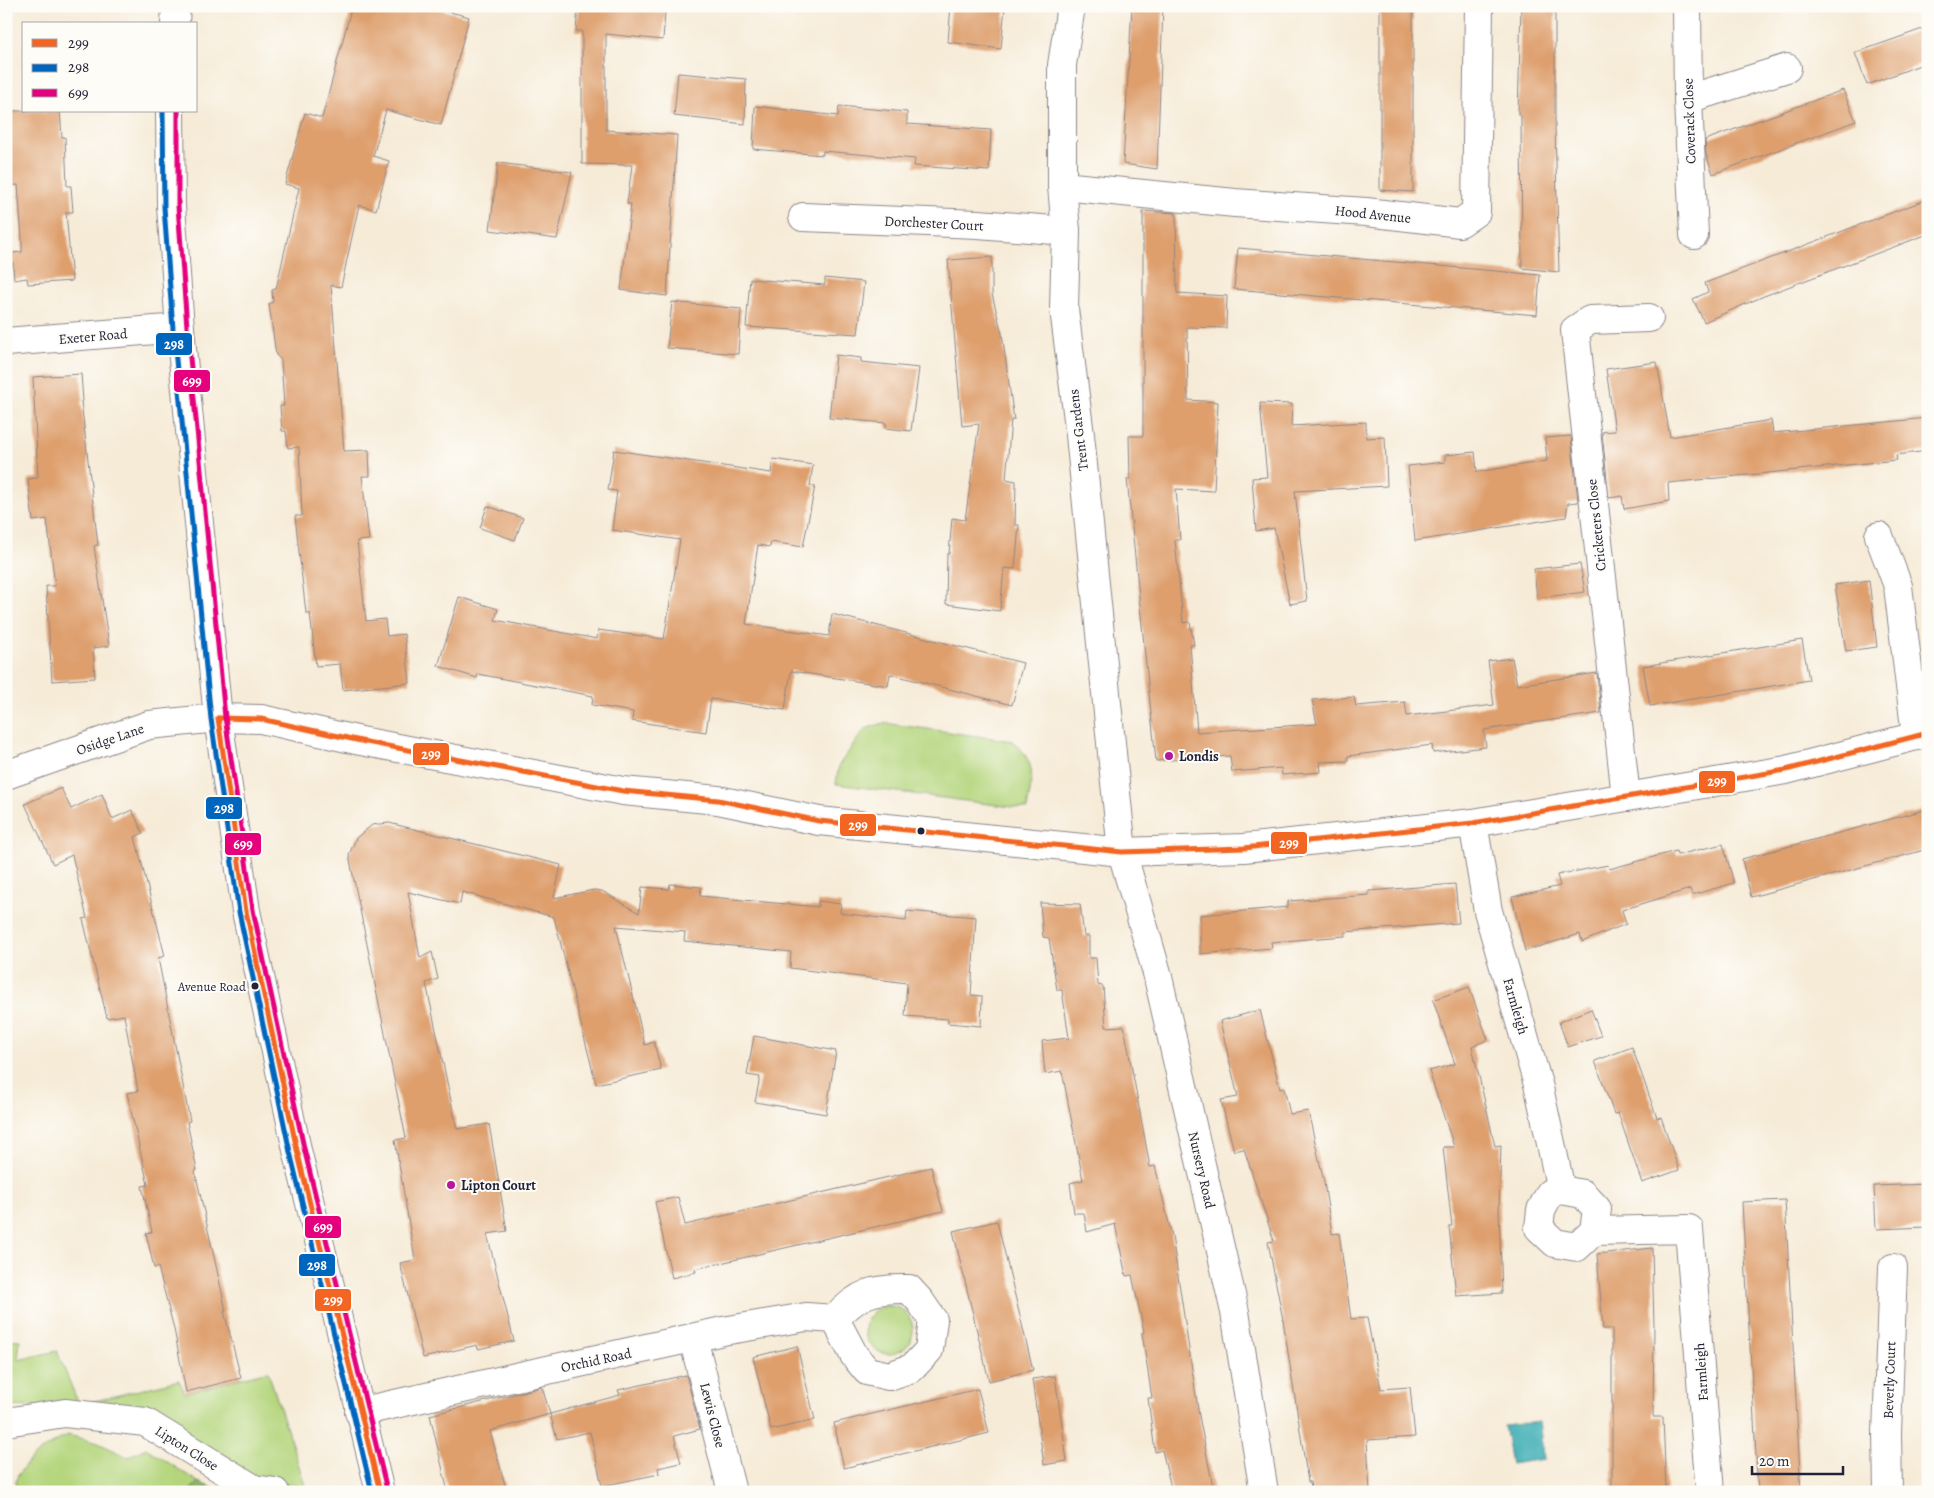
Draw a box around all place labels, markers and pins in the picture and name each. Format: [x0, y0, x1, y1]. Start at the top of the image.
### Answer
place label: Londis [1179, 747, 1219, 766]
marker: Londis [1163, 750, 1175, 762]
unlabelled marker [916, 826, 926, 836]
place label: Avenue Road [177, 978, 246, 995]
marker: Avenue Road [250, 981, 260, 991]
place label: Lipton Court [461, 1176, 536, 1195]
marker: Lipton Court [445, 1179, 457, 1191]

